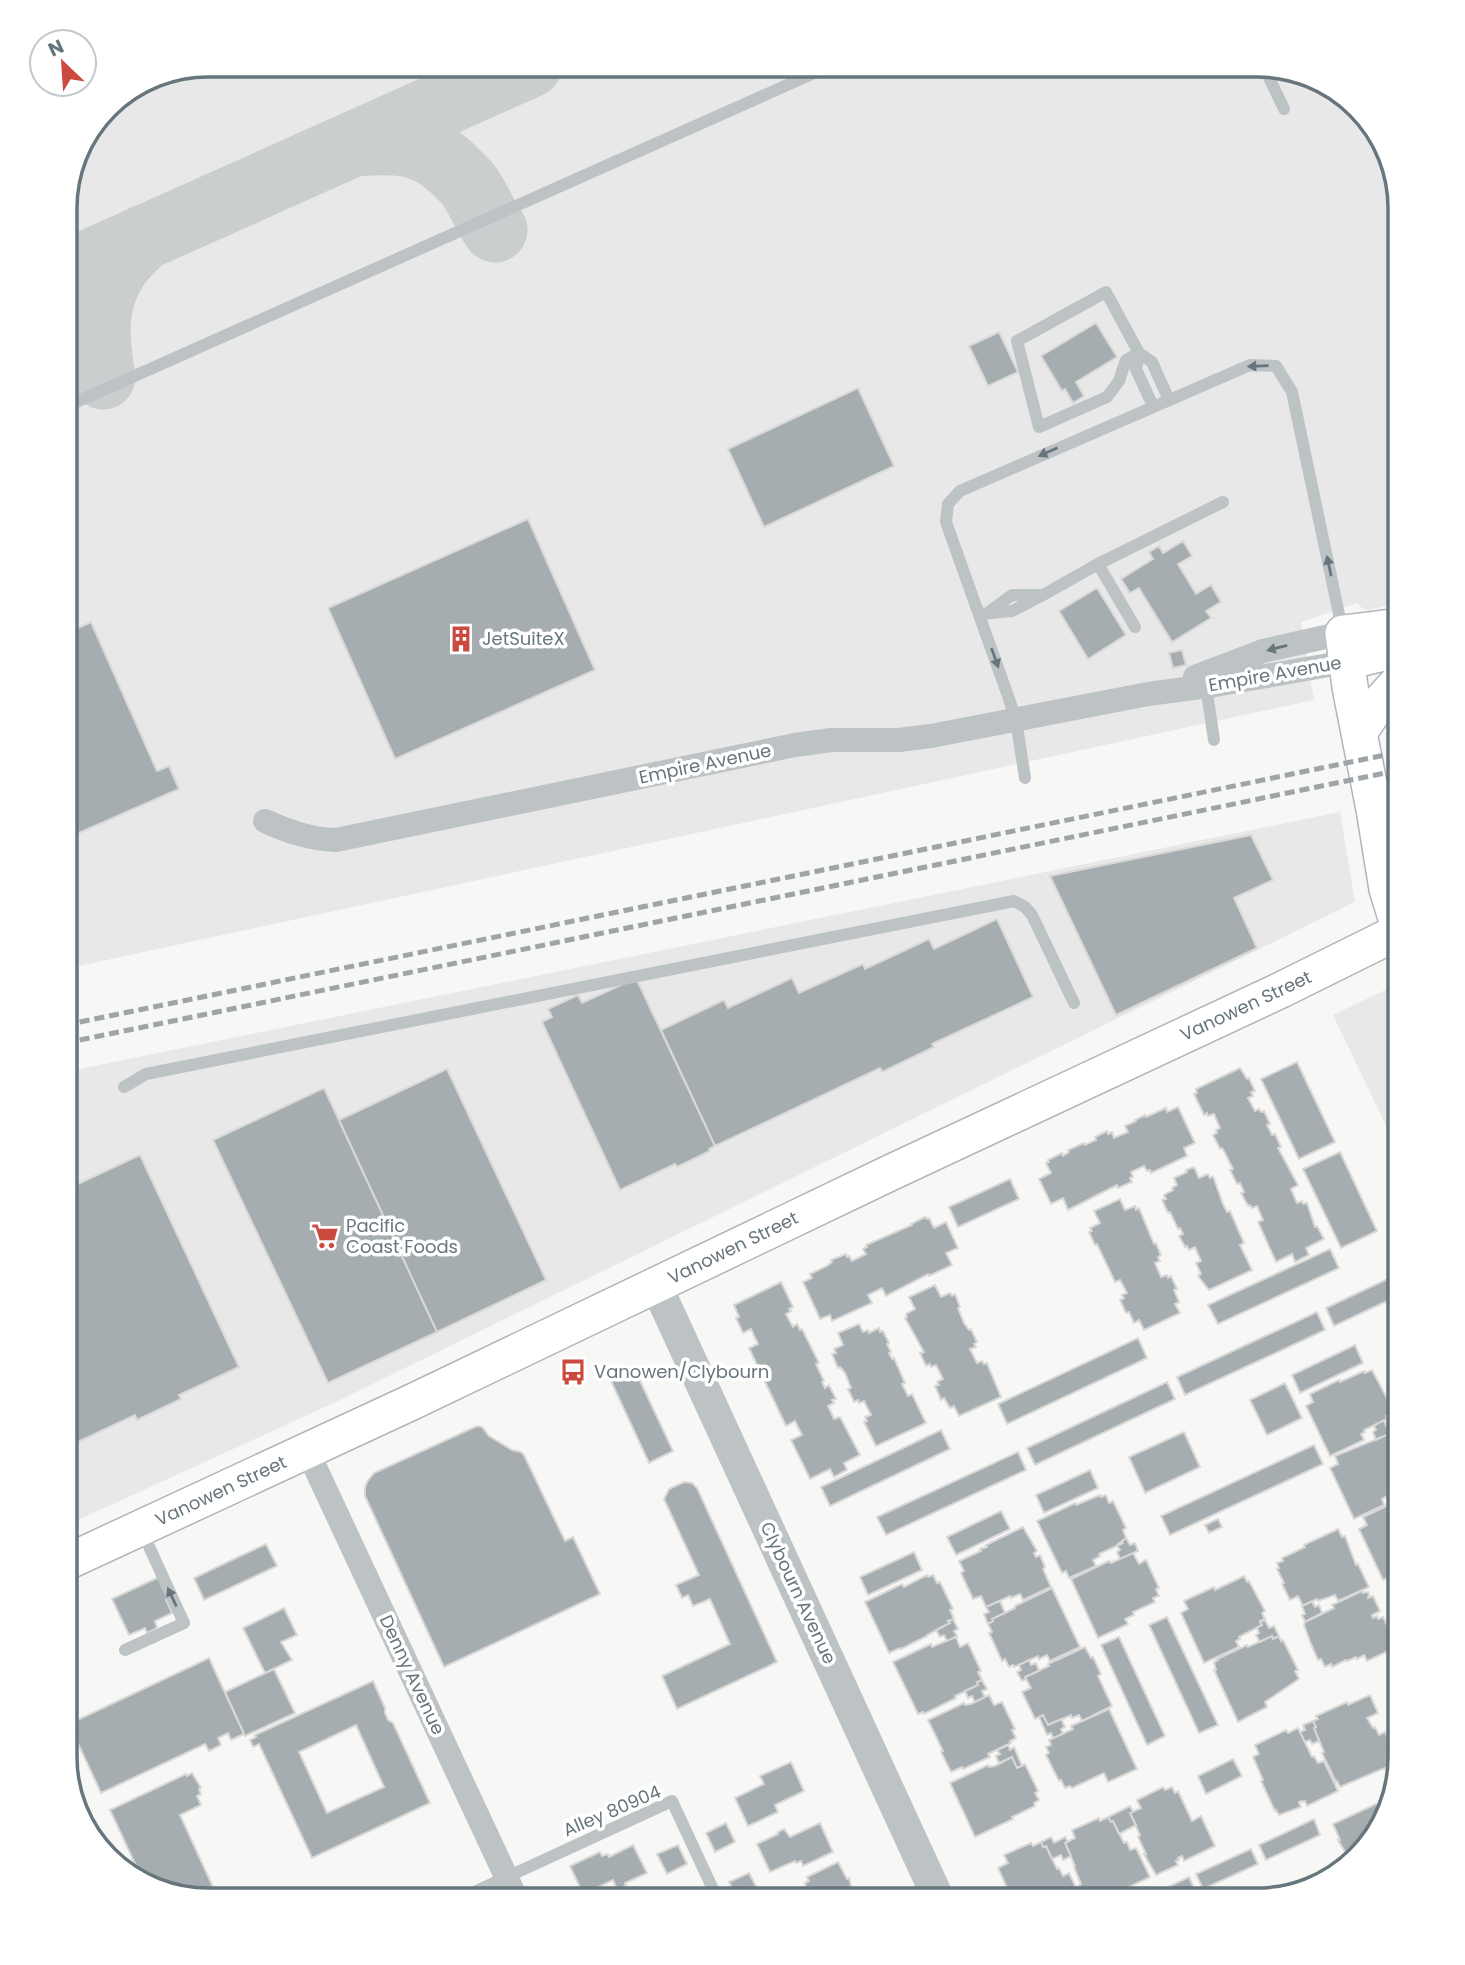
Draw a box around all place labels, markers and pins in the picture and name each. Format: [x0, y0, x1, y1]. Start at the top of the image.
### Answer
building icon: JetSuiteX [446, 624, 476, 654]
place label: JetSuiteX [482, 626, 565, 651]
place label: Pacific Coast Foods [346, 1213, 458, 1259]
supermarket icon: Pacific Coast Foods [310, 1221, 340, 1251]
bus stop icon: Vanowen/Clybourn [558, 1357, 588, 1387]
place label: Vanowen/Clybourn [594, 1359, 769, 1384]

